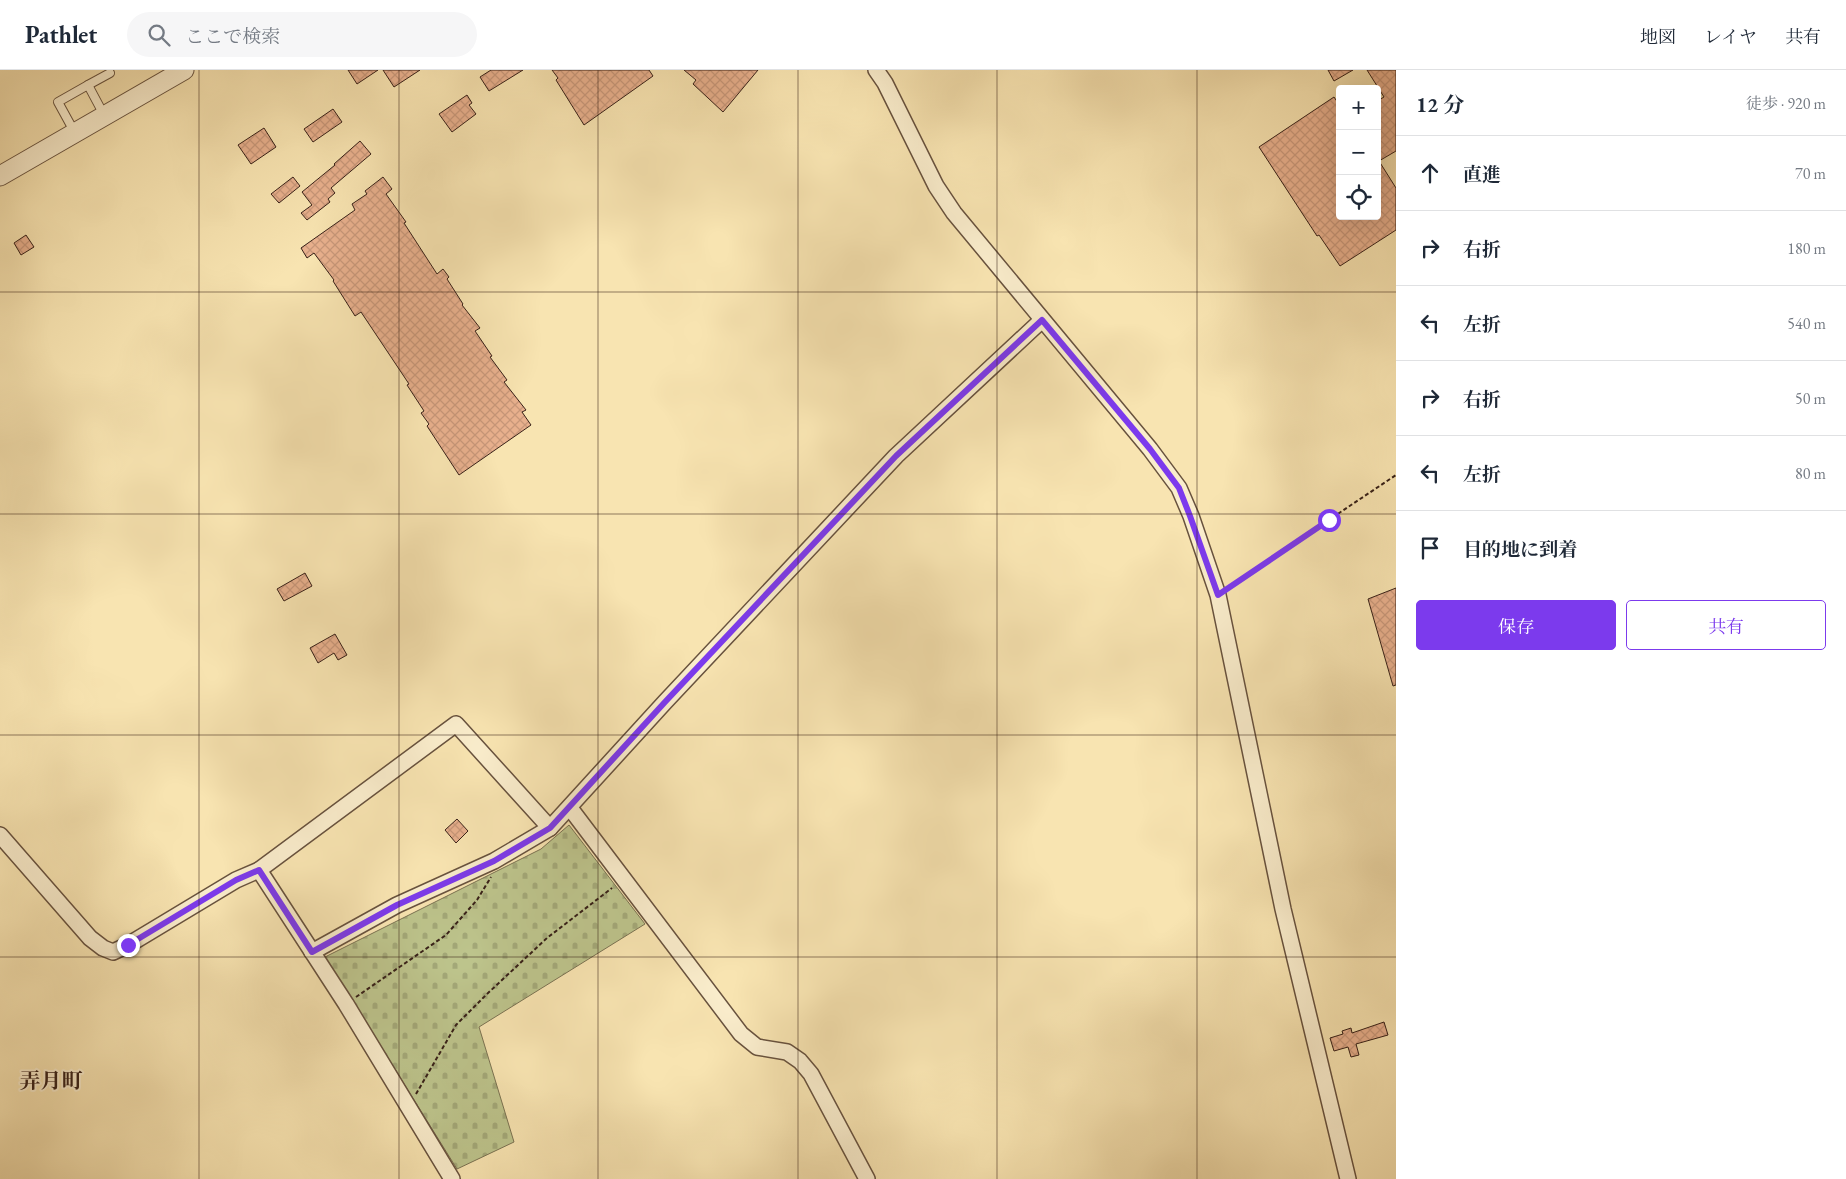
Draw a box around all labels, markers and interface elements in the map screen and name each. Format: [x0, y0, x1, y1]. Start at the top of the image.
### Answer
search box [127, 12, 477, 57]
text: Pathlet [25, 19, 97, 50]
icon: search [145, 21, 173, 49]
text: ここで検索 [185, 24, 280, 49]
text: 地図 [1640, 25, 1676, 48]
text: レイヤ [1704, 25, 1757, 48]
text: 共有 [1785, 25, 1821, 48]
map controls [1336, 85, 1381, 220]
button: + [1336, 85, 1381, 130]
text: 12 分 [1416, 91, 1464, 118]
text: 徒歩 · 920 m [1746, 93, 1826, 114]
button: − [1336, 130, 1381, 175]
icon: ahead [1416, 159, 1444, 187]
text: 直進 [1463, 162, 1501, 187]
text: 70 m [1795, 163, 1826, 184]
button: locate [1336, 175, 1381, 220]
icon: right [1416, 234, 1444, 262]
text: 右折 [1463, 237, 1501, 262]
text: 180 m [1787, 238, 1826, 259]
icon: left [1416, 309, 1444, 337]
text: 左折 [1463, 312, 1501, 337]
text: 540 m [1787, 313, 1826, 334]
icon: right [1416, 384, 1444, 412]
text: 右折 [1463, 387, 1501, 412]
text: 50 m [1795, 388, 1826, 409]
icon: left [1416, 459, 1444, 487]
text: 左折 [1463, 462, 1501, 487]
text: 80 m [1795, 463, 1826, 484]
route start [1318, 509, 1341, 532]
icon: arrive [1416, 534, 1444, 562]
text: 目的地に到着 [1463, 537, 1577, 562]
button: 保存 [1416, 600, 1616, 650]
button: 共有 [1626, 600, 1826, 650]
route end [117, 934, 140, 957]
district label: 弄月町 [20, 1067, 83, 1094]

